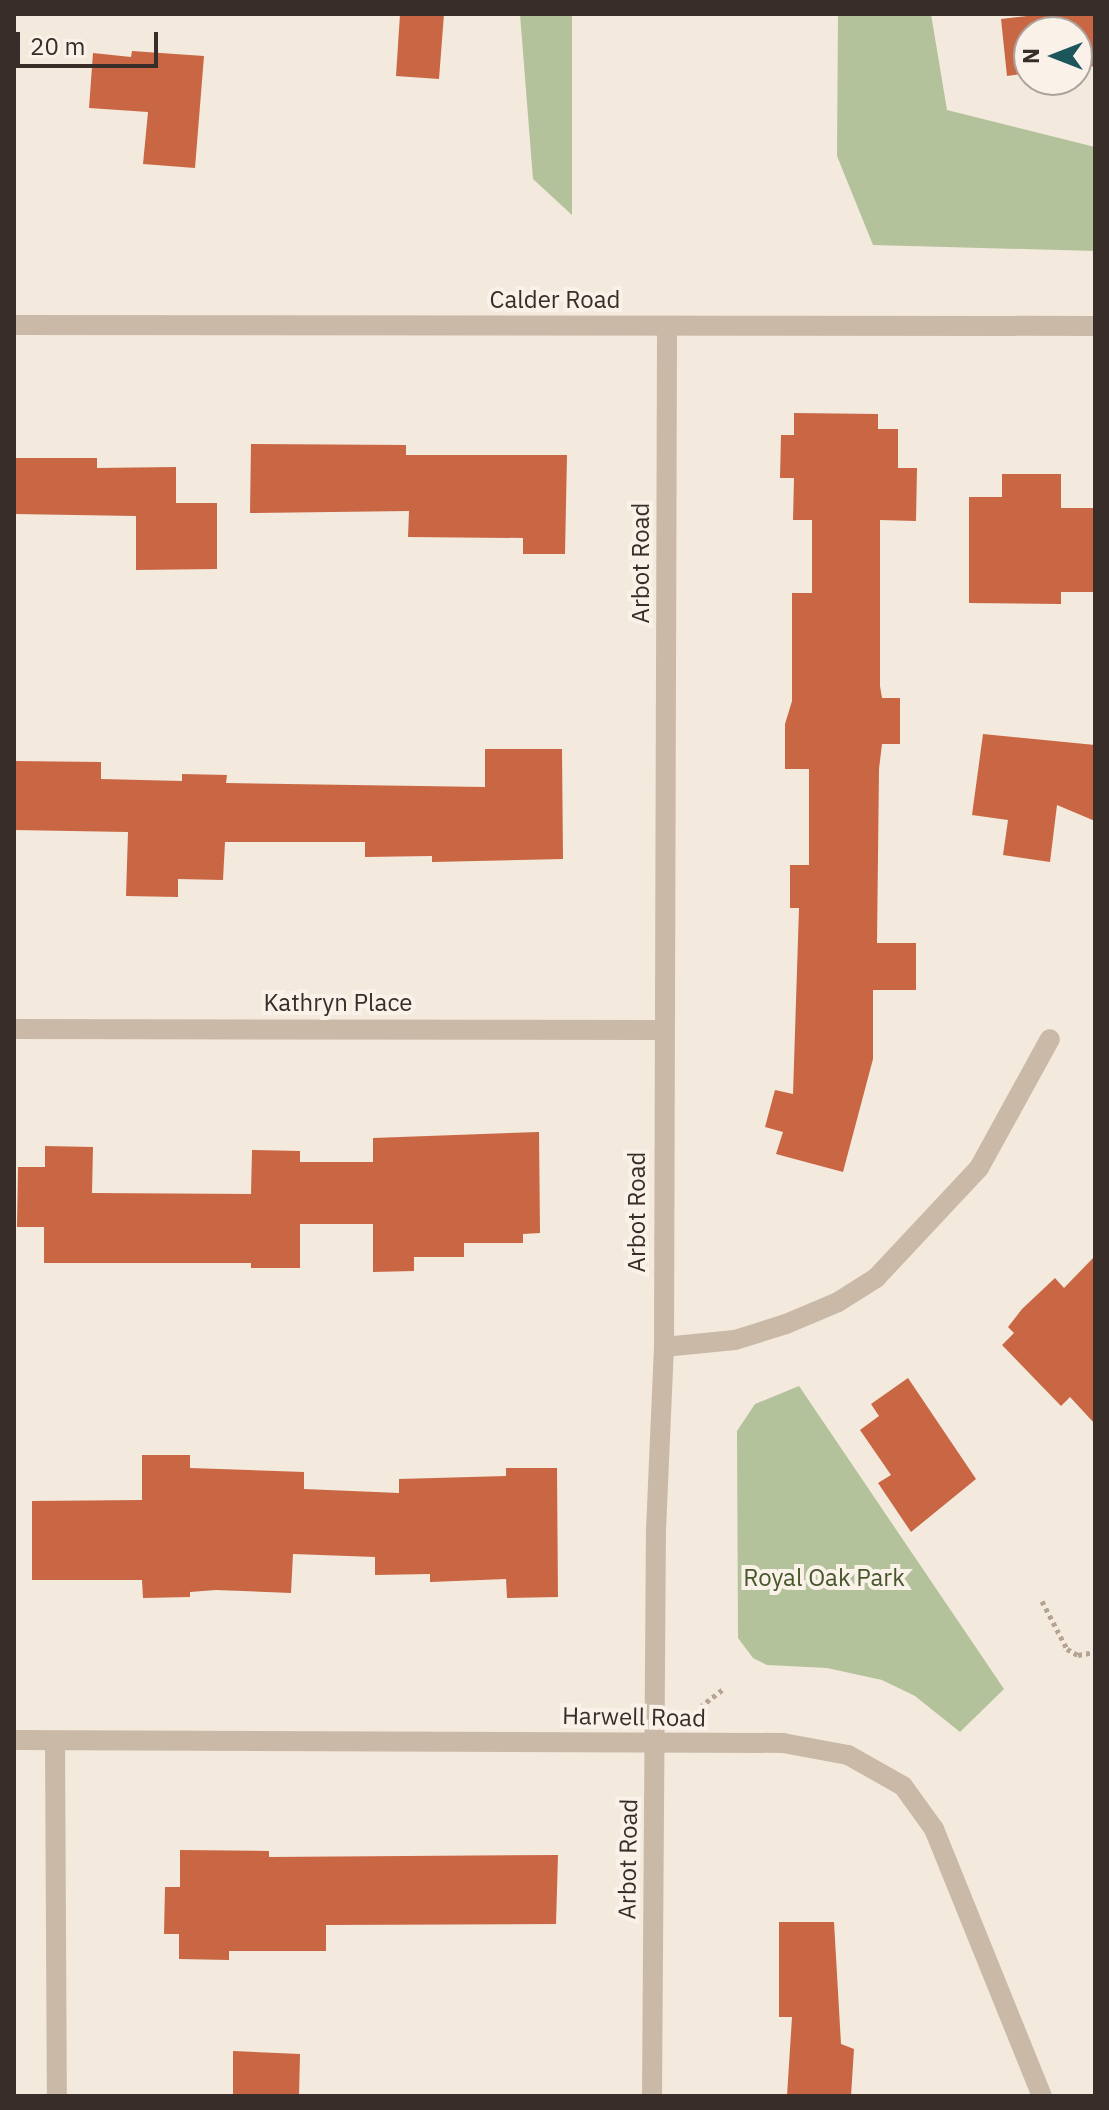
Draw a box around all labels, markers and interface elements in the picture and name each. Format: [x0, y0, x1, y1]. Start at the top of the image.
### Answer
scale bar [20, 16, 162, 66]
north arrow [1013, 16, 1093, 96]
text: 20 m [30, 30, 85, 62]
text: N [1016, 48, 1045, 64]
street label: Calder Road [490, 286, 620, 314]
street label: Arbot Road [627, 503, 655, 623]
street label: Kathryn Place [263, 989, 413, 1017]
street label: Arbot Road [623, 1152, 651, 1272]
park label: Royal Oak Park [743, 1564, 905, 1592]
street label: Harwell Road [562, 1701, 706, 1733]
street label: Arbot Road [613, 1798, 643, 1920]

